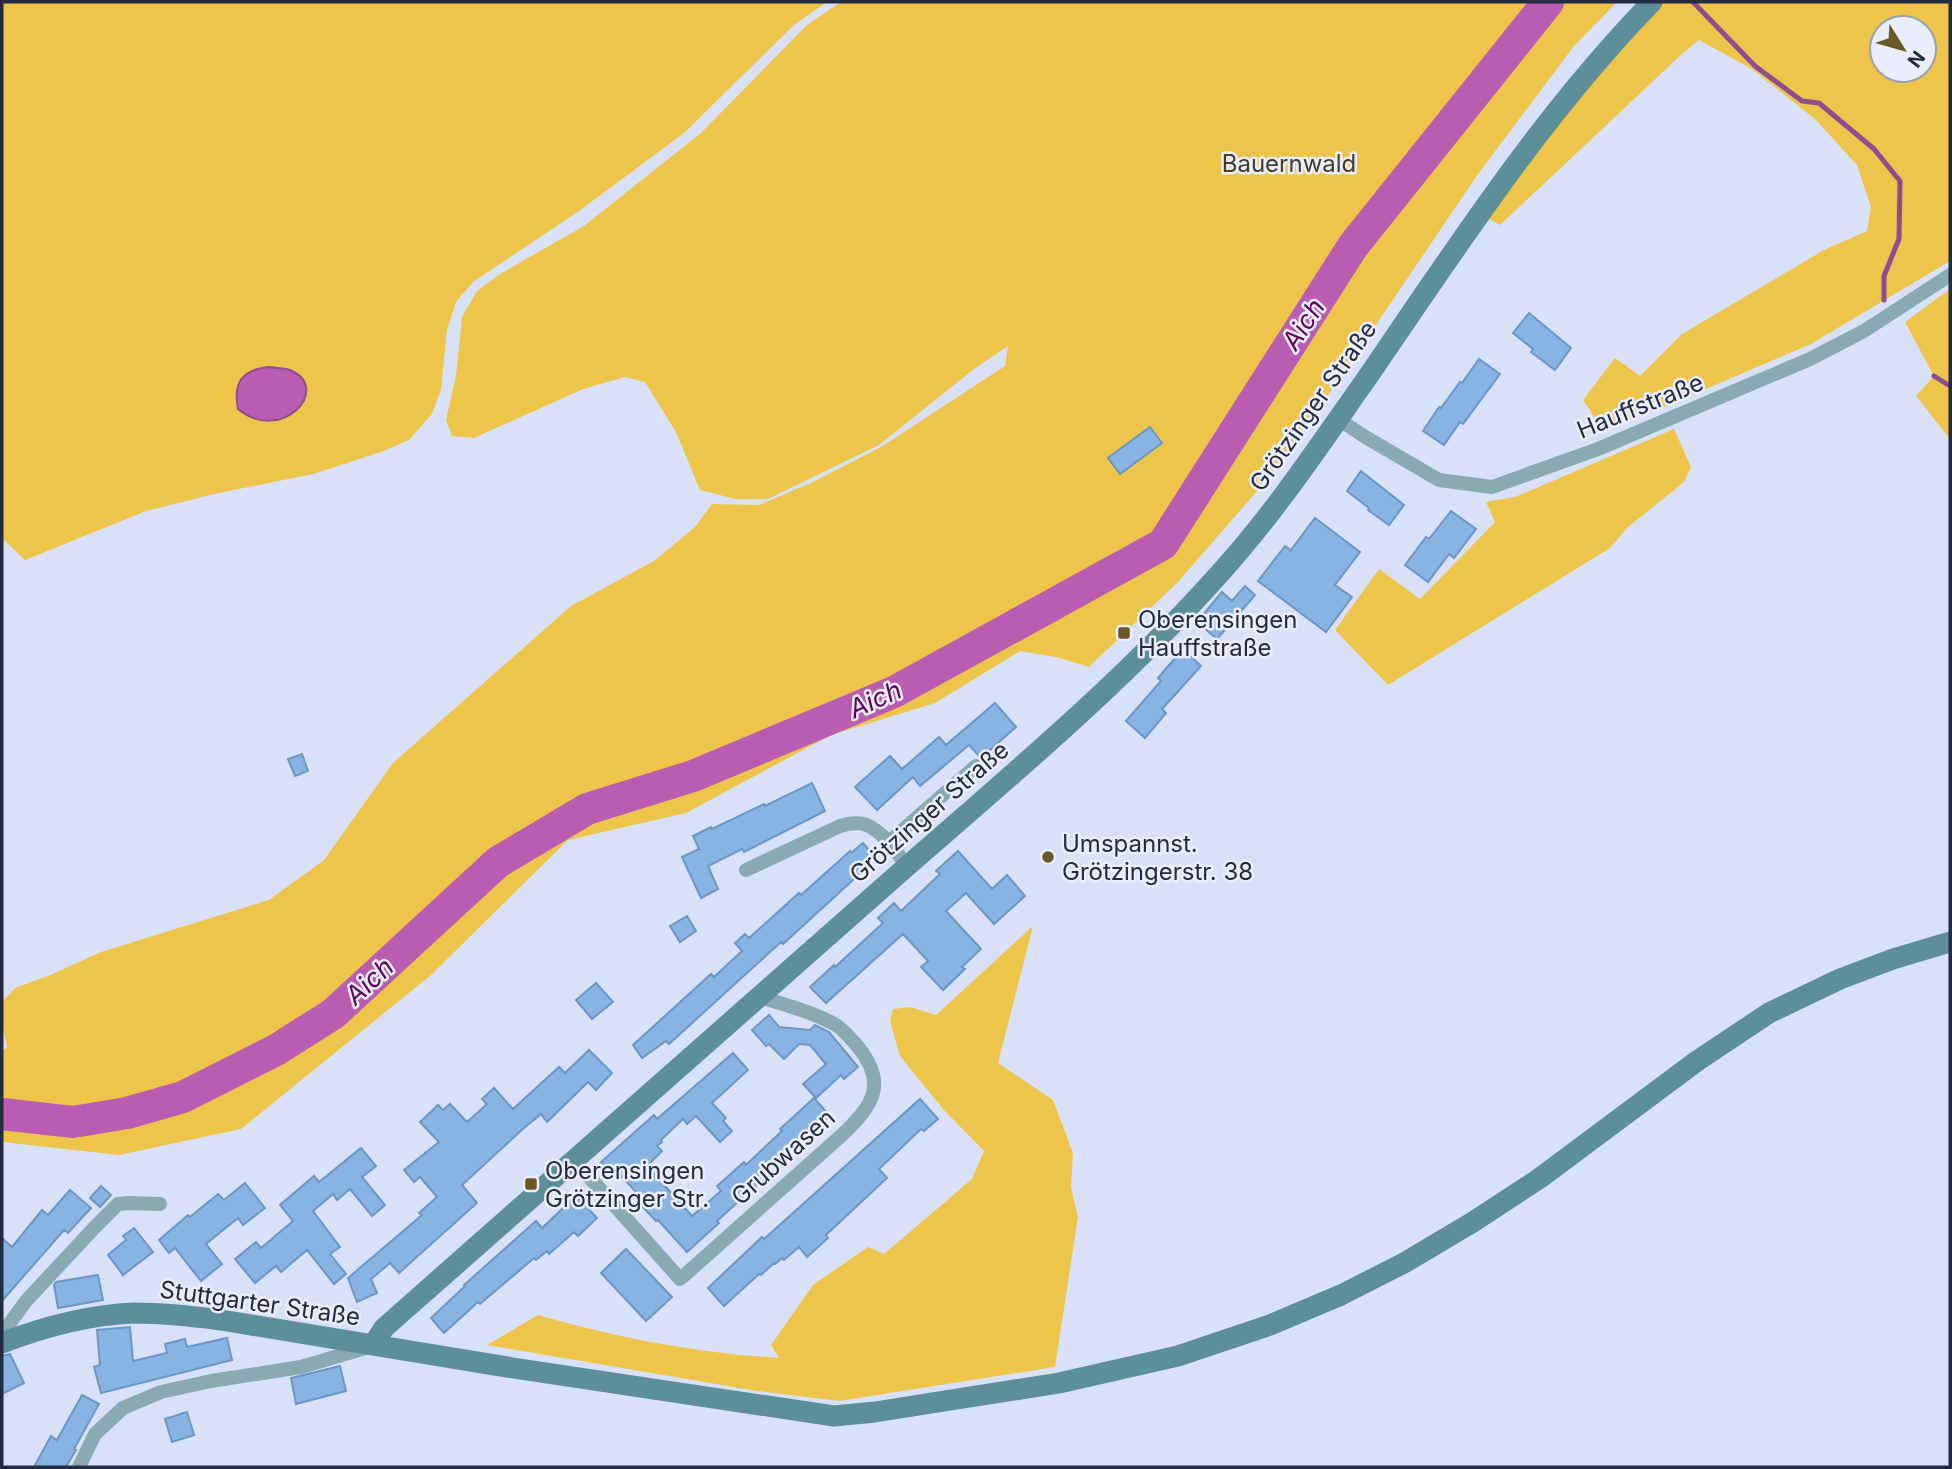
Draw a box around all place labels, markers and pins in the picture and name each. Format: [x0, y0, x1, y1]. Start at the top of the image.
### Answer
place label: Oberensingen Hauffstraße [1138, 605, 1297, 662]
marker: Oberensingen Hauffstraße [1116, 625, 1132, 641]
place label: Umspannst. Grötzingerstr. 38 [1062, 829, 1253, 886]
marker: Umspannst. Grötzingerstr. 38 [1040, 849, 1056, 865]
place label: Oberensingen Grötzinger Str. [545, 1156, 709, 1213]
marker: Oberensingen Grötzinger Str. [523, 1176, 539, 1192]

